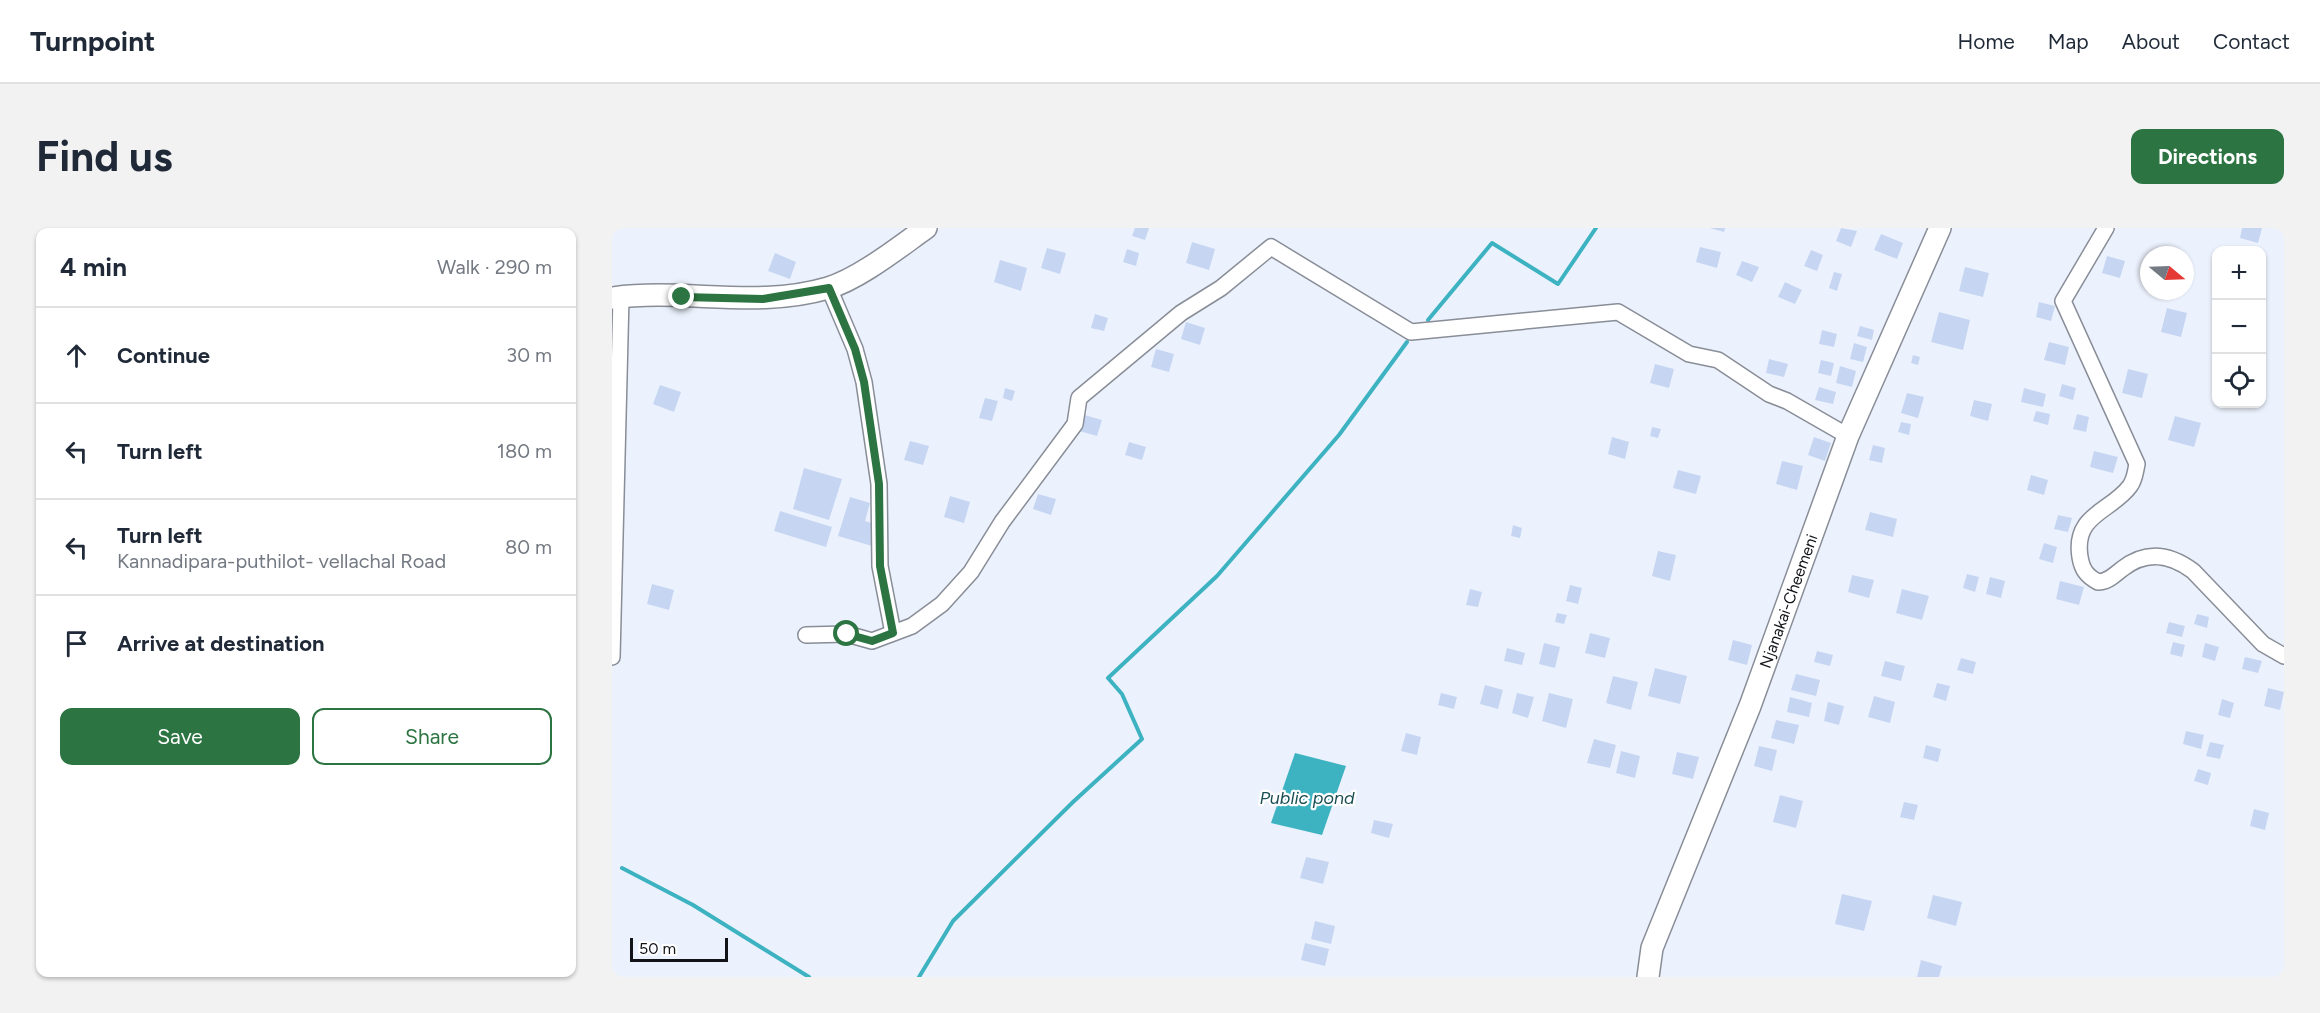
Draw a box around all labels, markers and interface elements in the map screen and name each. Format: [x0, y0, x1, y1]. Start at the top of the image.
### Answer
text: Turnpoint [30, 24, 155, 58]
text: Home [1958, 29, 2015, 54]
text: Map [2048, 29, 2089, 54]
text: About [2122, 29, 2180, 54]
text: Contact [2213, 29, 2290, 54]
button: Directions [2131, 129, 2284, 184]
text: Find us [36, 131, 173, 182]
north arrow [2140, 246, 2194, 300]
map controls [2212, 246, 2266, 408]
button: + [2212, 246, 2266, 300]
text: 4 min [60, 251, 127, 283]
text: Walk · 290 m [437, 255, 552, 279]
route end [668, 283, 694, 309]
button: − [2212, 300, 2266, 354]
icon: ahead [60, 339, 93, 372]
text: Continue [117, 342, 210, 369]
text: 30 m [506, 343, 552, 367]
button: locate [2212, 354, 2266, 408]
icon: left [60, 435, 93, 468]
text: Turn left [117, 438, 203, 465]
text: 180 m [497, 439, 552, 463]
text: Turn left [117, 522, 203, 549]
icon: left [60, 531, 93, 564]
street label: Njanakai-Cheemeni [1755, 531, 1821, 671]
text: 80 m [505, 535, 552, 559]
text: Kannadipara-puthilot- vellachal Road [117, 549, 446, 573]
route start [833, 620, 859, 646]
icon: arrive [60, 627, 93, 660]
text: Arrive at destination [117, 630, 325, 657]
button: Save [60, 708, 300, 765]
button: Share [312, 708, 552, 765]
water label: Public pond [1259, 787, 1355, 809]
scale bar [630, 935, 728, 962]
text: 50 m [639, 939, 676, 958]

